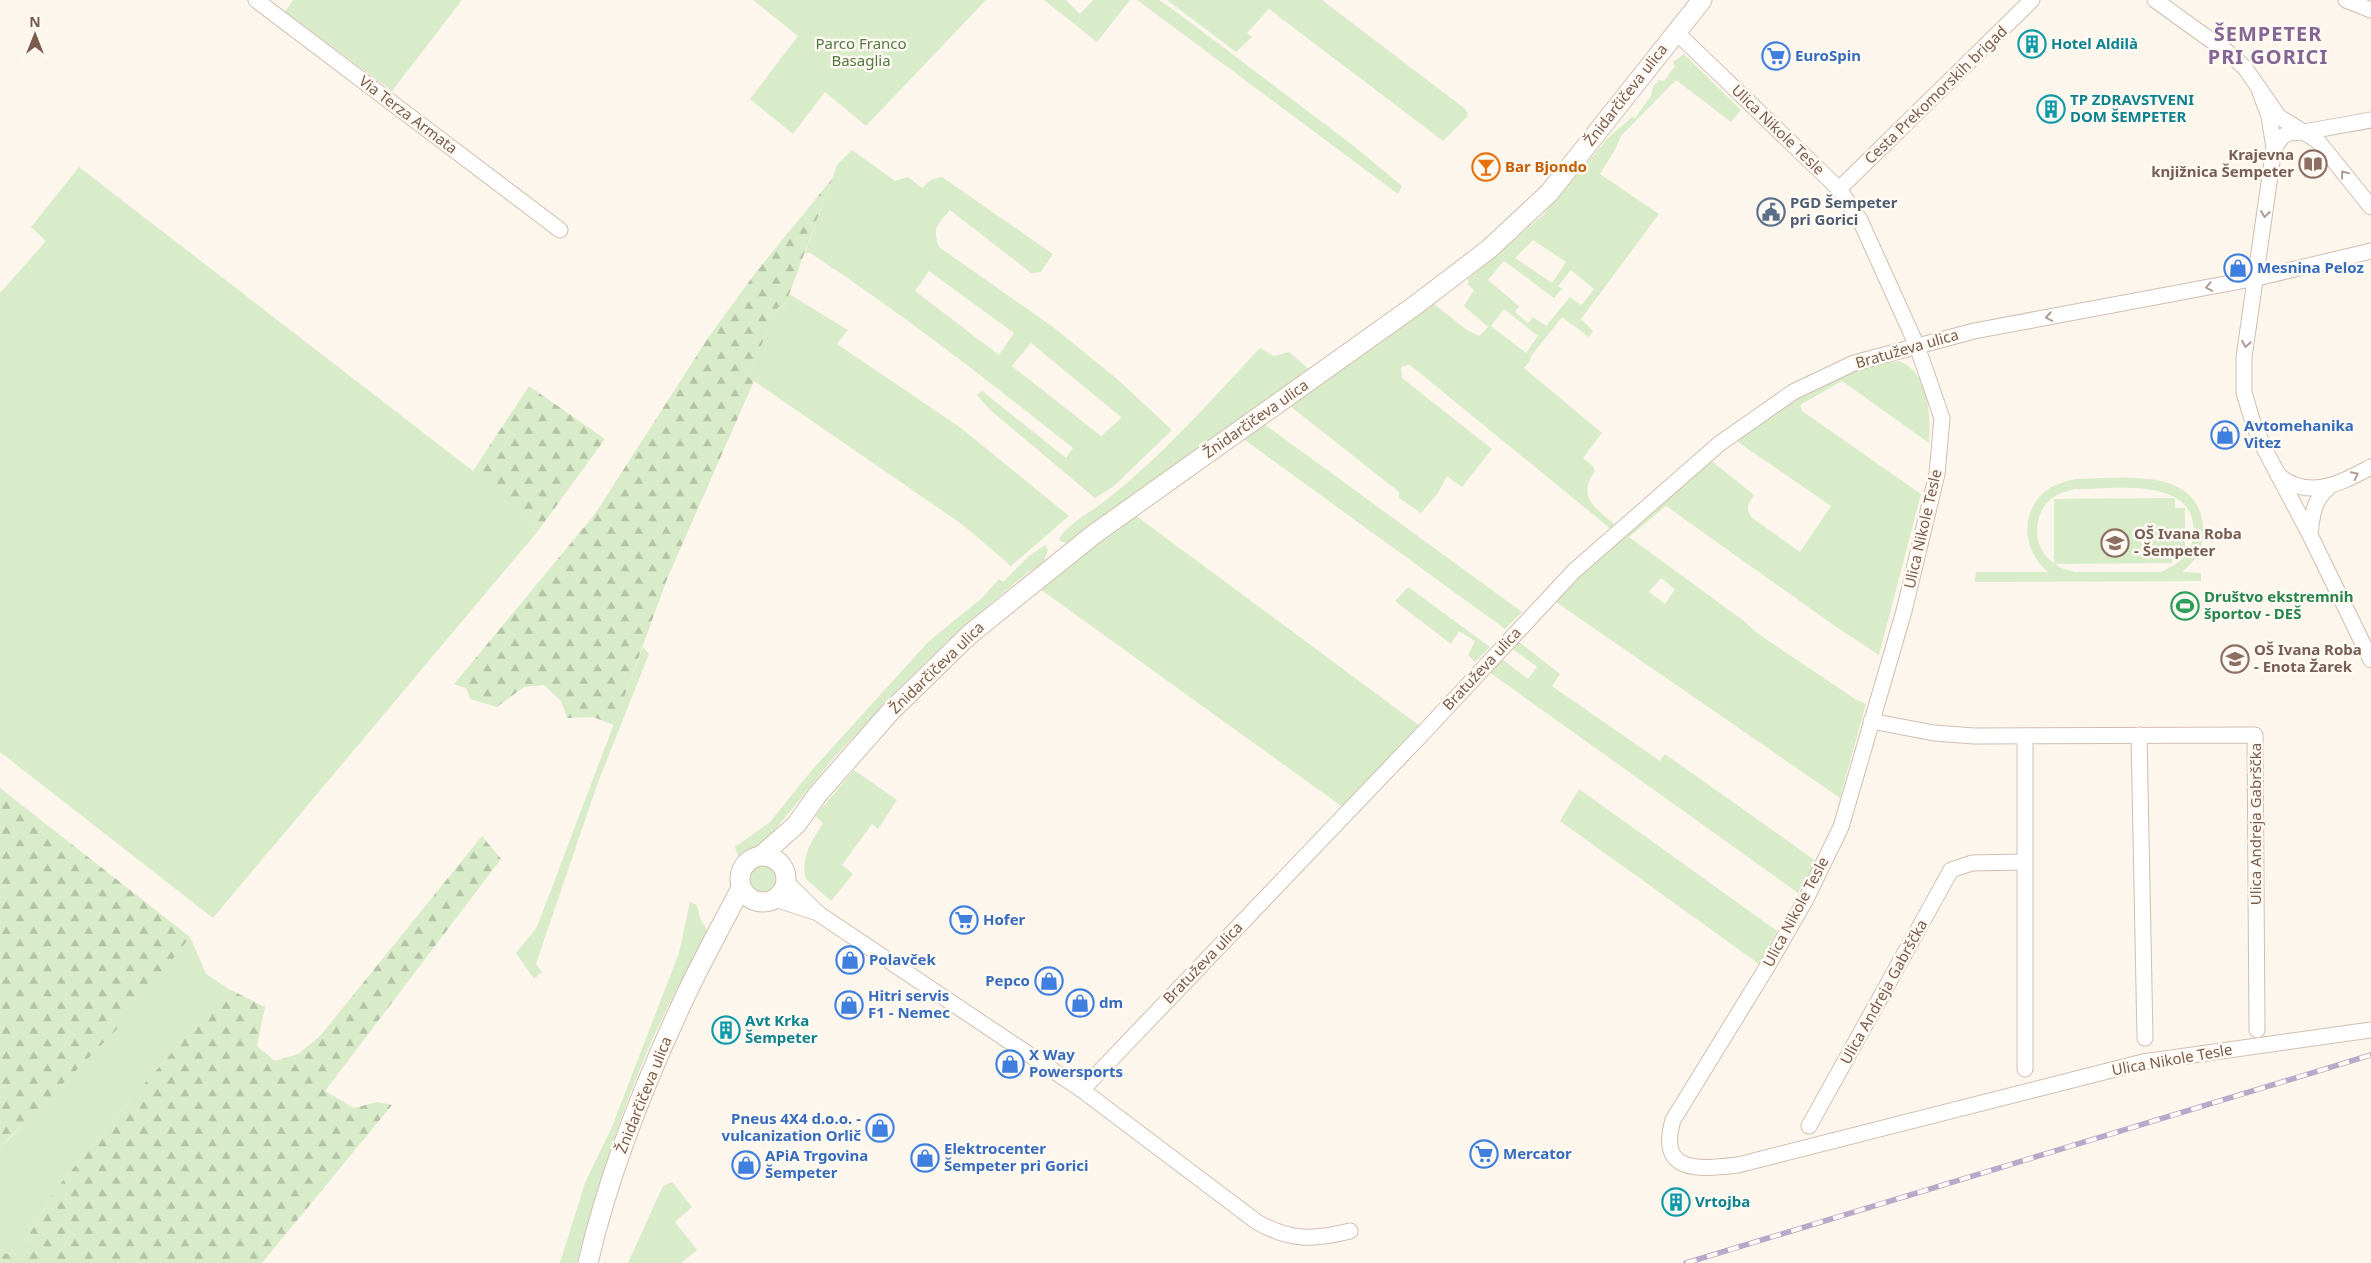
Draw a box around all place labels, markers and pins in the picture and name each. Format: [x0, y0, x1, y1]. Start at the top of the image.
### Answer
building icon: Hotel Aldilà [2017, 29, 2047, 59]
place label: Hotel Aldilà [2051, 33, 2138, 53]
supermarket icon: EuroSpin [1761, 41, 1791, 71]
place label: EuroSpin [1795, 45, 1861, 65]
place label: TP ZDRAVSTVENI DOM ŠEMPETER [2070, 89, 2194, 126]
building icon: TP ZDRAVSTVENI DOM ŠEMPETER [2036, 94, 2066, 124]
place label: Krajevna knjižnica Šempeter [2151, 144, 2294, 181]
library icon: Krajevna knjižnica Šempeter [2298, 149, 2328, 179]
bar icon: Bar Bjondo [1471, 152, 1501, 182]
place label: Bar Bjondo [1505, 156, 1587, 176]
place label: PGD Šempeter pri Gorici [1790, 192, 1898, 229]
public building icon: PGD Šempeter pri Gorici [1756, 197, 1786, 227]
shop icon: Mesnina Peloz [2223, 253, 2253, 283]
place label: Mesnina Peloz [2257, 257, 2364, 277]
place label: Avtomehanika Vitez [2244, 415, 2354, 452]
shop icon: Avtomehanika Vitez [2210, 420, 2240, 450]
place label: OŠ Ivana Roba - Šempeter [2134, 523, 2242, 560]
school or university icon: OŠ Ivana Roba - Šempeter [2100, 528, 2130, 558]
place label: Društvo ekstremnih športov - DEŠ [2204, 586, 2354, 623]
sports icon: Društvo ekstremnih športov - DEŠ [2170, 591, 2200, 621]
place label: OŠ Ivana Roba - Enota Žarek [2254, 639, 2362, 676]
school or university icon: OŠ Ivana Roba - Enota Žarek [2220, 644, 2250, 674]
supermarket icon: Hofer [949, 905, 979, 935]
place label: Hofer [983, 909, 1026, 929]
shop icon: Polavček [835, 945, 865, 975]
place label: Polavček [869, 949, 936, 969]
shop icon: Pepco [1034, 966, 1064, 996]
place label: Pepco [985, 970, 1030, 990]
place label: Hitri servis F1 - Nemec [868, 985, 950, 1022]
shop icon: dm [1065, 988, 1095, 1018]
shop icon: Hitri servis F1 - Nemec [834, 990, 864, 1020]
place label: dm [1099, 992, 1123, 1012]
place label: Avt Krka Šempeter [745, 1010, 818, 1047]
building icon: Avt Krka Šempeter [711, 1015, 741, 1045]
place label: X Way Powersports [1029, 1044, 1123, 1081]
shop icon: X Way Powersports [995, 1049, 1025, 1079]
place label: Pneus 4X4 d.o.o. - vulcanization Orlič [722, 1108, 861, 1145]
shop icon: Pneus 4X4 d.o.o. - vulcanization Orlič [865, 1113, 895, 1143]
place label: Elektrocenter Šempeter pri Gorici [944, 1138, 1089, 1175]
supermarket icon: Mercator [1469, 1139, 1499, 1169]
shop icon: Elektrocenter Šempeter pri Gorici [910, 1143, 940, 1173]
place label: Mercator [1503, 1143, 1572, 1163]
place label: APiA Trgovina Šempeter [765, 1145, 868, 1182]
shop icon: APiA Trgovina Šempeter [731, 1150, 761, 1180]
building icon: Vrtojba [1661, 1187, 1691, 1217]
place label: Vrtojba [1695, 1191, 1750, 1211]

